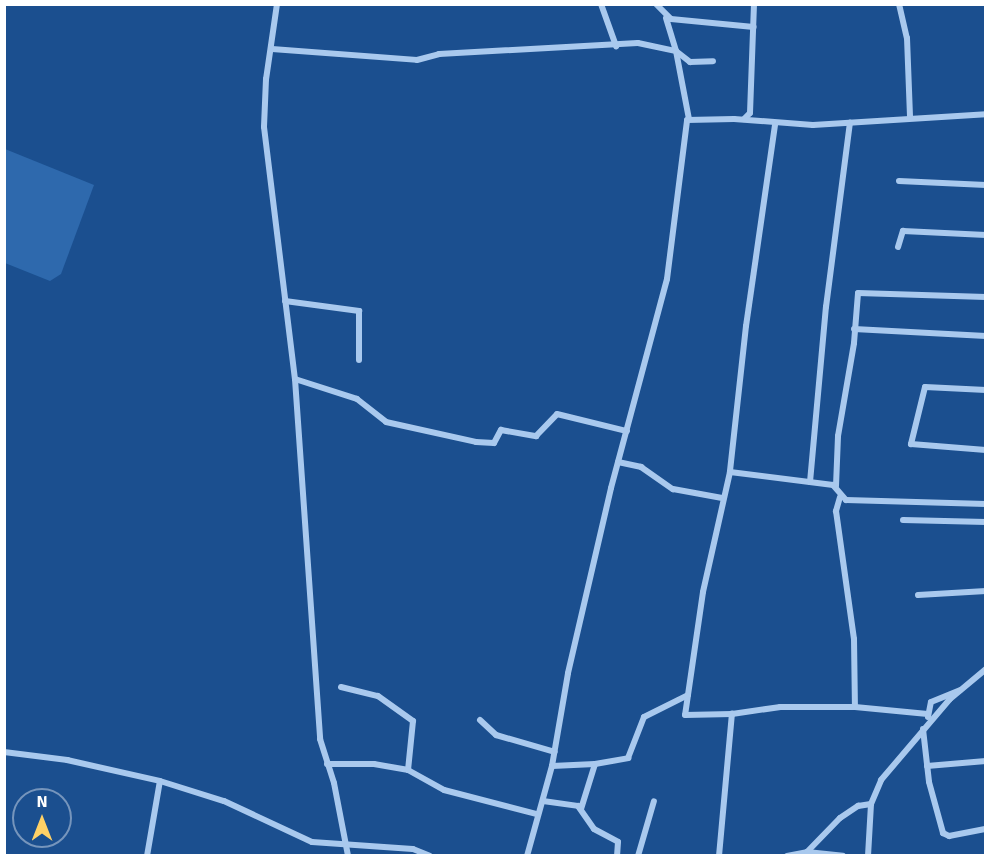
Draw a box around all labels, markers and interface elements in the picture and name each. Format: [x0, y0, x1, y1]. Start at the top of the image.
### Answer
north arrow [12, 788, 72, 848]
text: N [36, 792, 48, 812]

